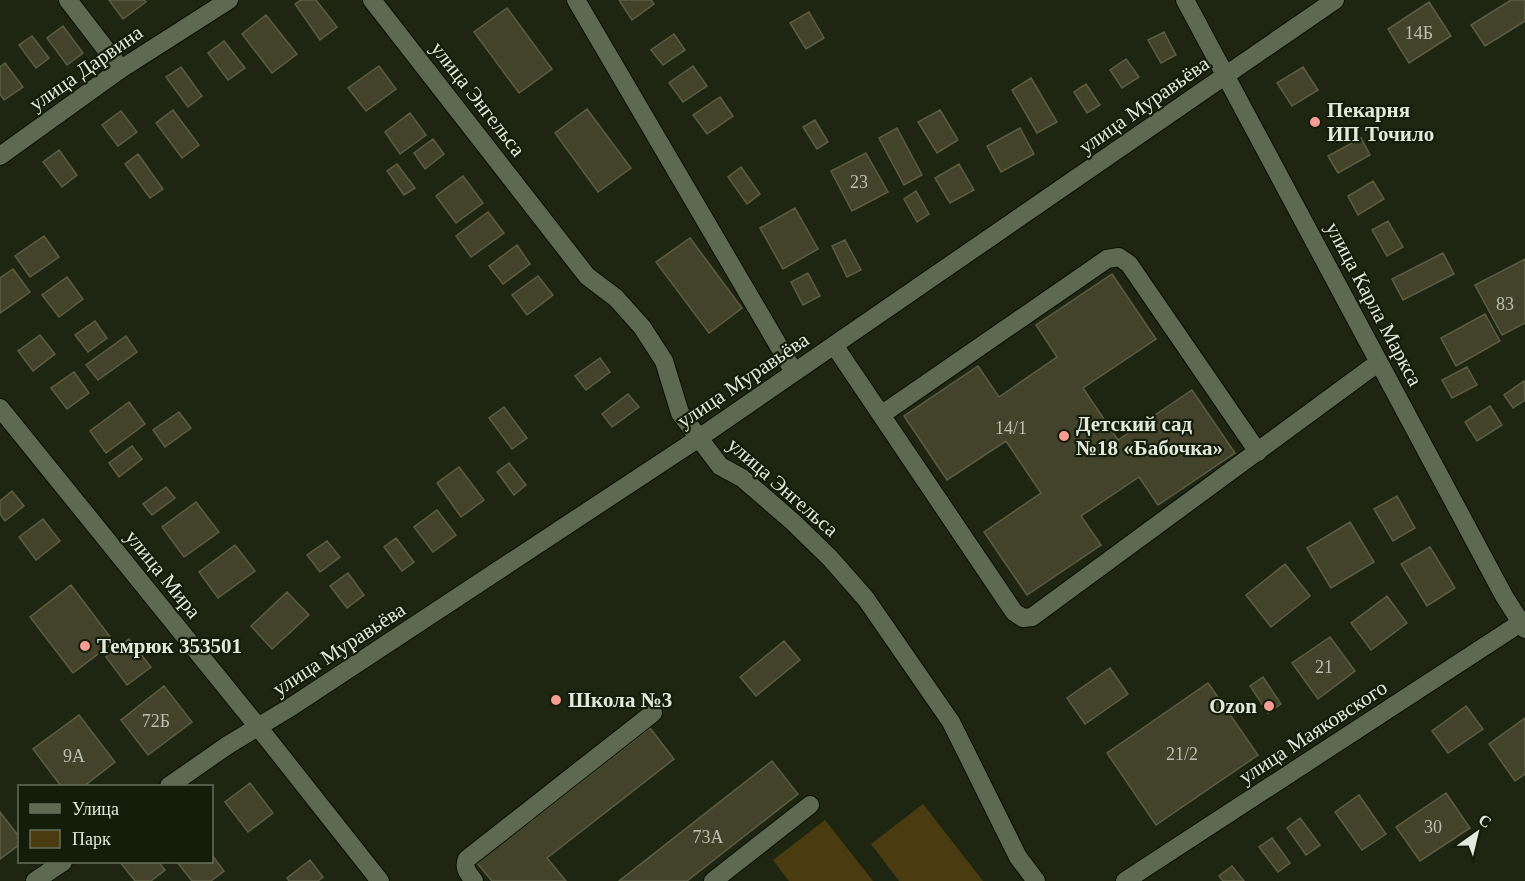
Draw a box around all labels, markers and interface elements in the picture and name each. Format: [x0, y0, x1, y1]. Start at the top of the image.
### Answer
street label: улица Дарвина [25, 20, 148, 116]
house number: 14Б [1405, 23, 1433, 43]
street label: улица Энгельса [426, 37, 531, 162]
street label: улица Муравьёва [1074, 51, 1214, 159]
place label: Пекарня ИП Точило [1327, 98, 1434, 146]
marker: Пекарня ИП Точило [1308, 115, 1322, 129]
house number: 23 [850, 172, 868, 192]
street label: улица Карла Маркса [1321, 218, 1428, 391]
house number: 83 [1496, 294, 1514, 314]
street label: улица Муравьёва [673, 327, 814, 433]
place label: Детский сад №18 «Бабочка» [1076, 412, 1223, 460]
house number: 14/1 [995, 418, 1027, 438]
marker: Детский сад №18 «Бабочка» [1057, 429, 1071, 443]
street label: улица Энгельса [723, 432, 844, 542]
street label: улица Мира [120, 525, 206, 624]
street label: улица Муравьёва [268, 597, 410, 701]
place label: Темрюк 353501 [97, 634, 242, 658]
marker: Темрюк 353501 [78, 639, 92, 653]
house number: 21 [1315, 657, 1333, 677]
street label: улица Маяковского [1234, 675, 1392, 789]
place label: Школа №3 [568, 688, 672, 712]
marker: Школа №3 [549, 693, 563, 707]
place label: Ozon [1209, 694, 1257, 718]
marker: Ozon [1262, 699, 1276, 713]
house number: 72Б [142, 711, 170, 731]
house number: 21/2 [1166, 744, 1198, 764]
house number: 9А [63, 746, 85, 766]
legend [18, 785, 213, 863]
text: Улица [72, 799, 119, 819]
north arrow [1447, 803, 1507, 863]
text: С [1476, 811, 1495, 831]
house number: 30 [1424, 817, 1442, 837]
house number: 73А [693, 827, 724, 847]
text: Парк [72, 829, 111, 849]

